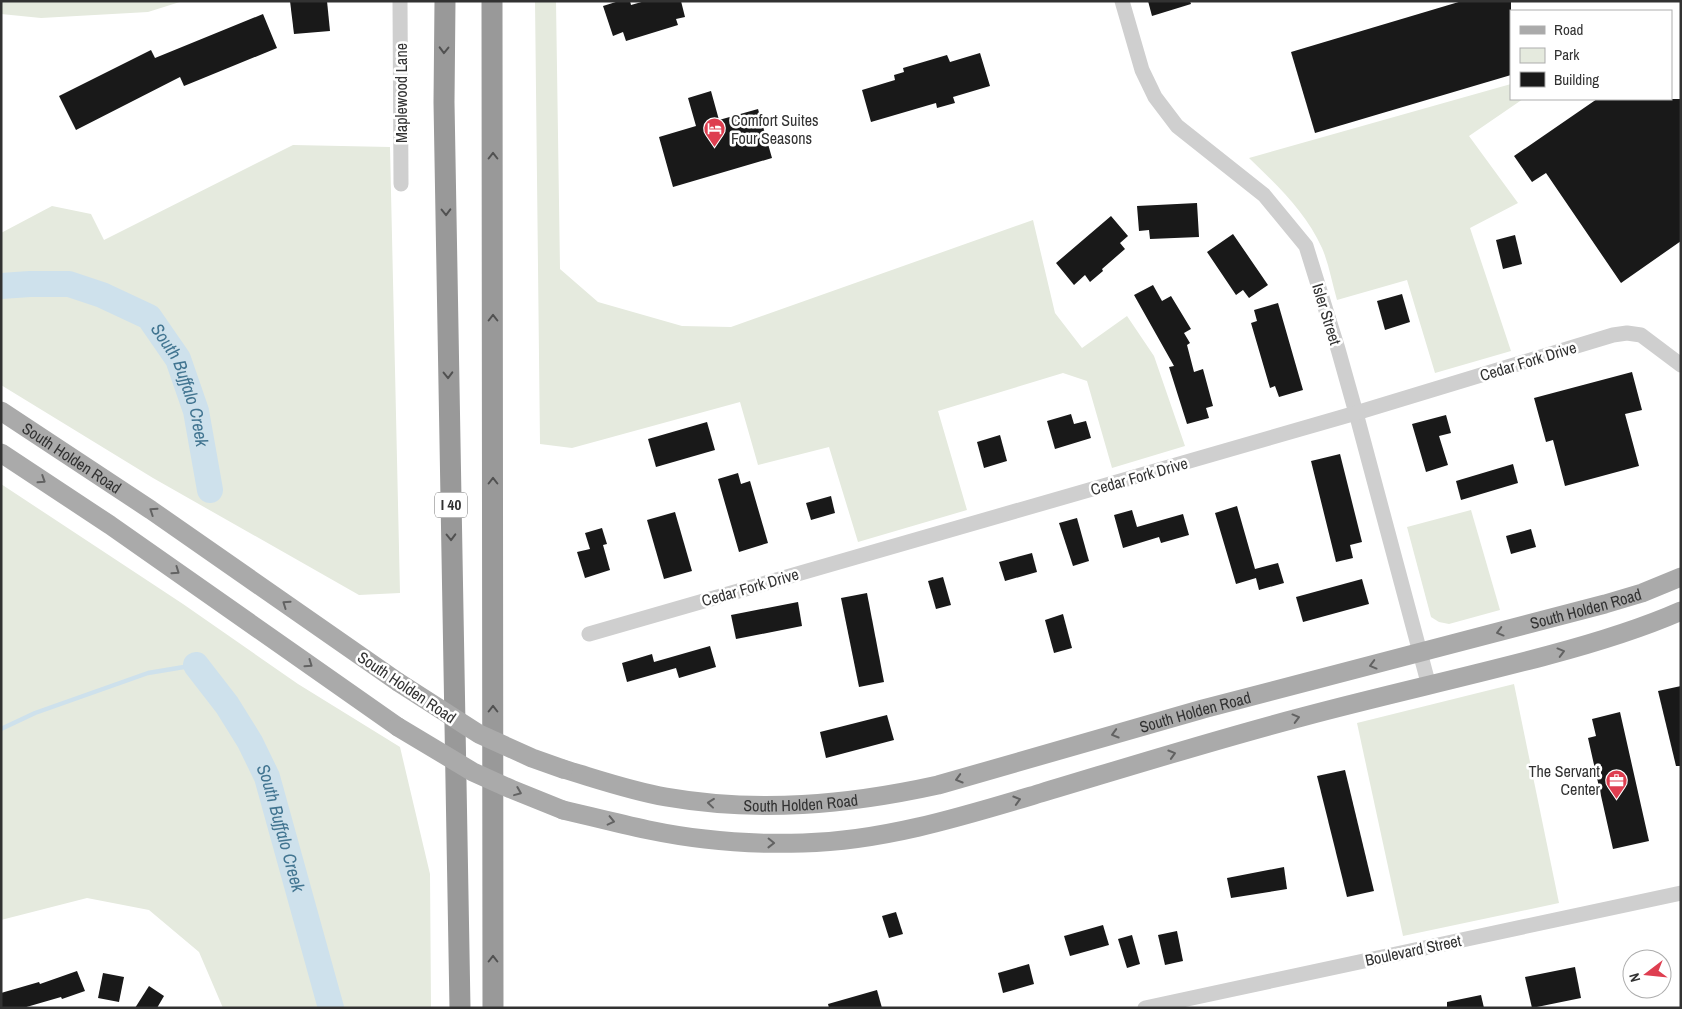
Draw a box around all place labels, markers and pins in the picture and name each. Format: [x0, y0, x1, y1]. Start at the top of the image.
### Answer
place label: Comfort Suites Four Seasons [731, 109, 819, 149]
hotel icon: Comfort Suites Four Seasons [703, 117, 727, 148]
place label: The Servant Center [1529, 760, 1601, 800]
office icon: The Servant Center [1604, 768, 1628, 799]

